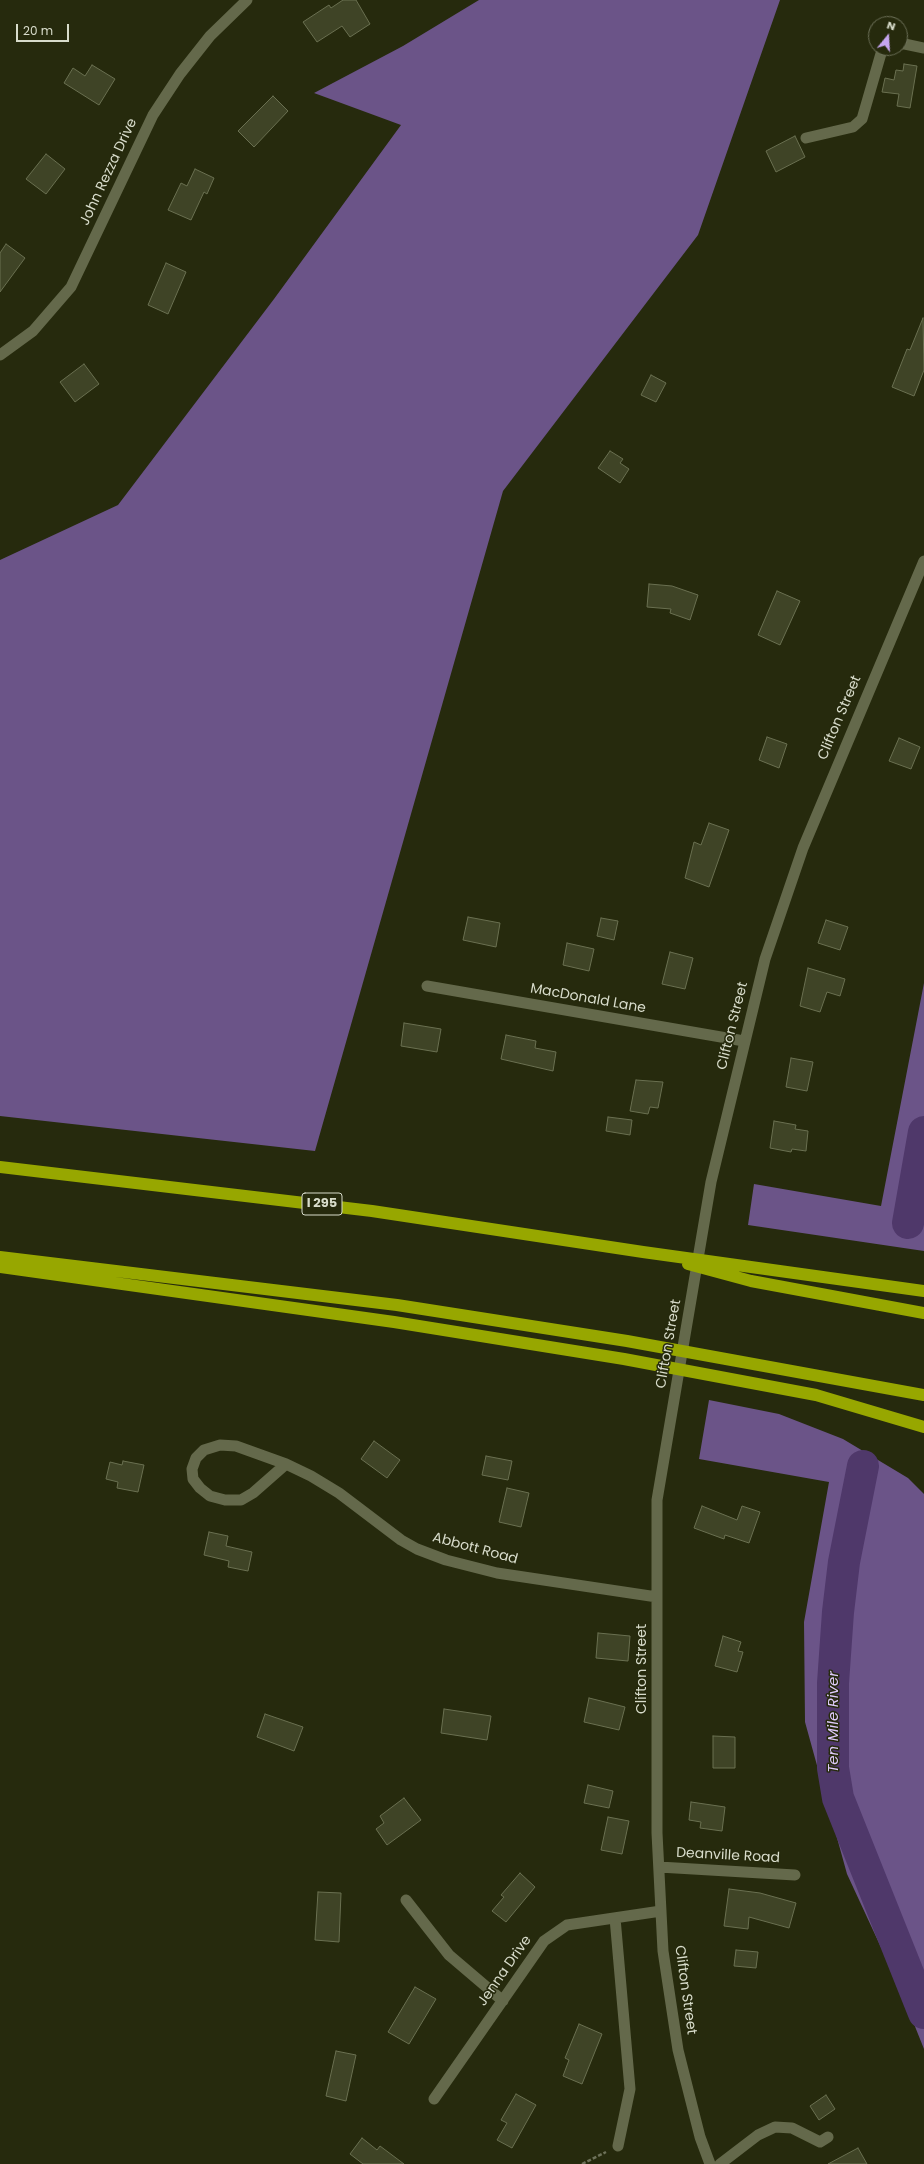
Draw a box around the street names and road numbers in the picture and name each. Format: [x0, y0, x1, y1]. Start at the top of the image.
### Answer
street label: John Rezza Drive [77, 116, 141, 228]
street label: Clifton Street [815, 673, 865, 763]
street label: Clifton Street [714, 980, 752, 1072]
street label: MacDonald Lane [529, 981, 647, 1017]
road number: I 295 [302, 1193, 342, 1215]
street label: Clifton Street [653, 1298, 685, 1390]
street label: Abbott Road [430, 1530, 520, 1568]
street label: Clifton Street [634, 1624, 650, 1714]
street label: Deanville Road [676, 1845, 780, 1867]
street label: Jenna Drive [475, 1932, 535, 2010]
street label: Clifton Street [670, 1944, 700, 2036]

